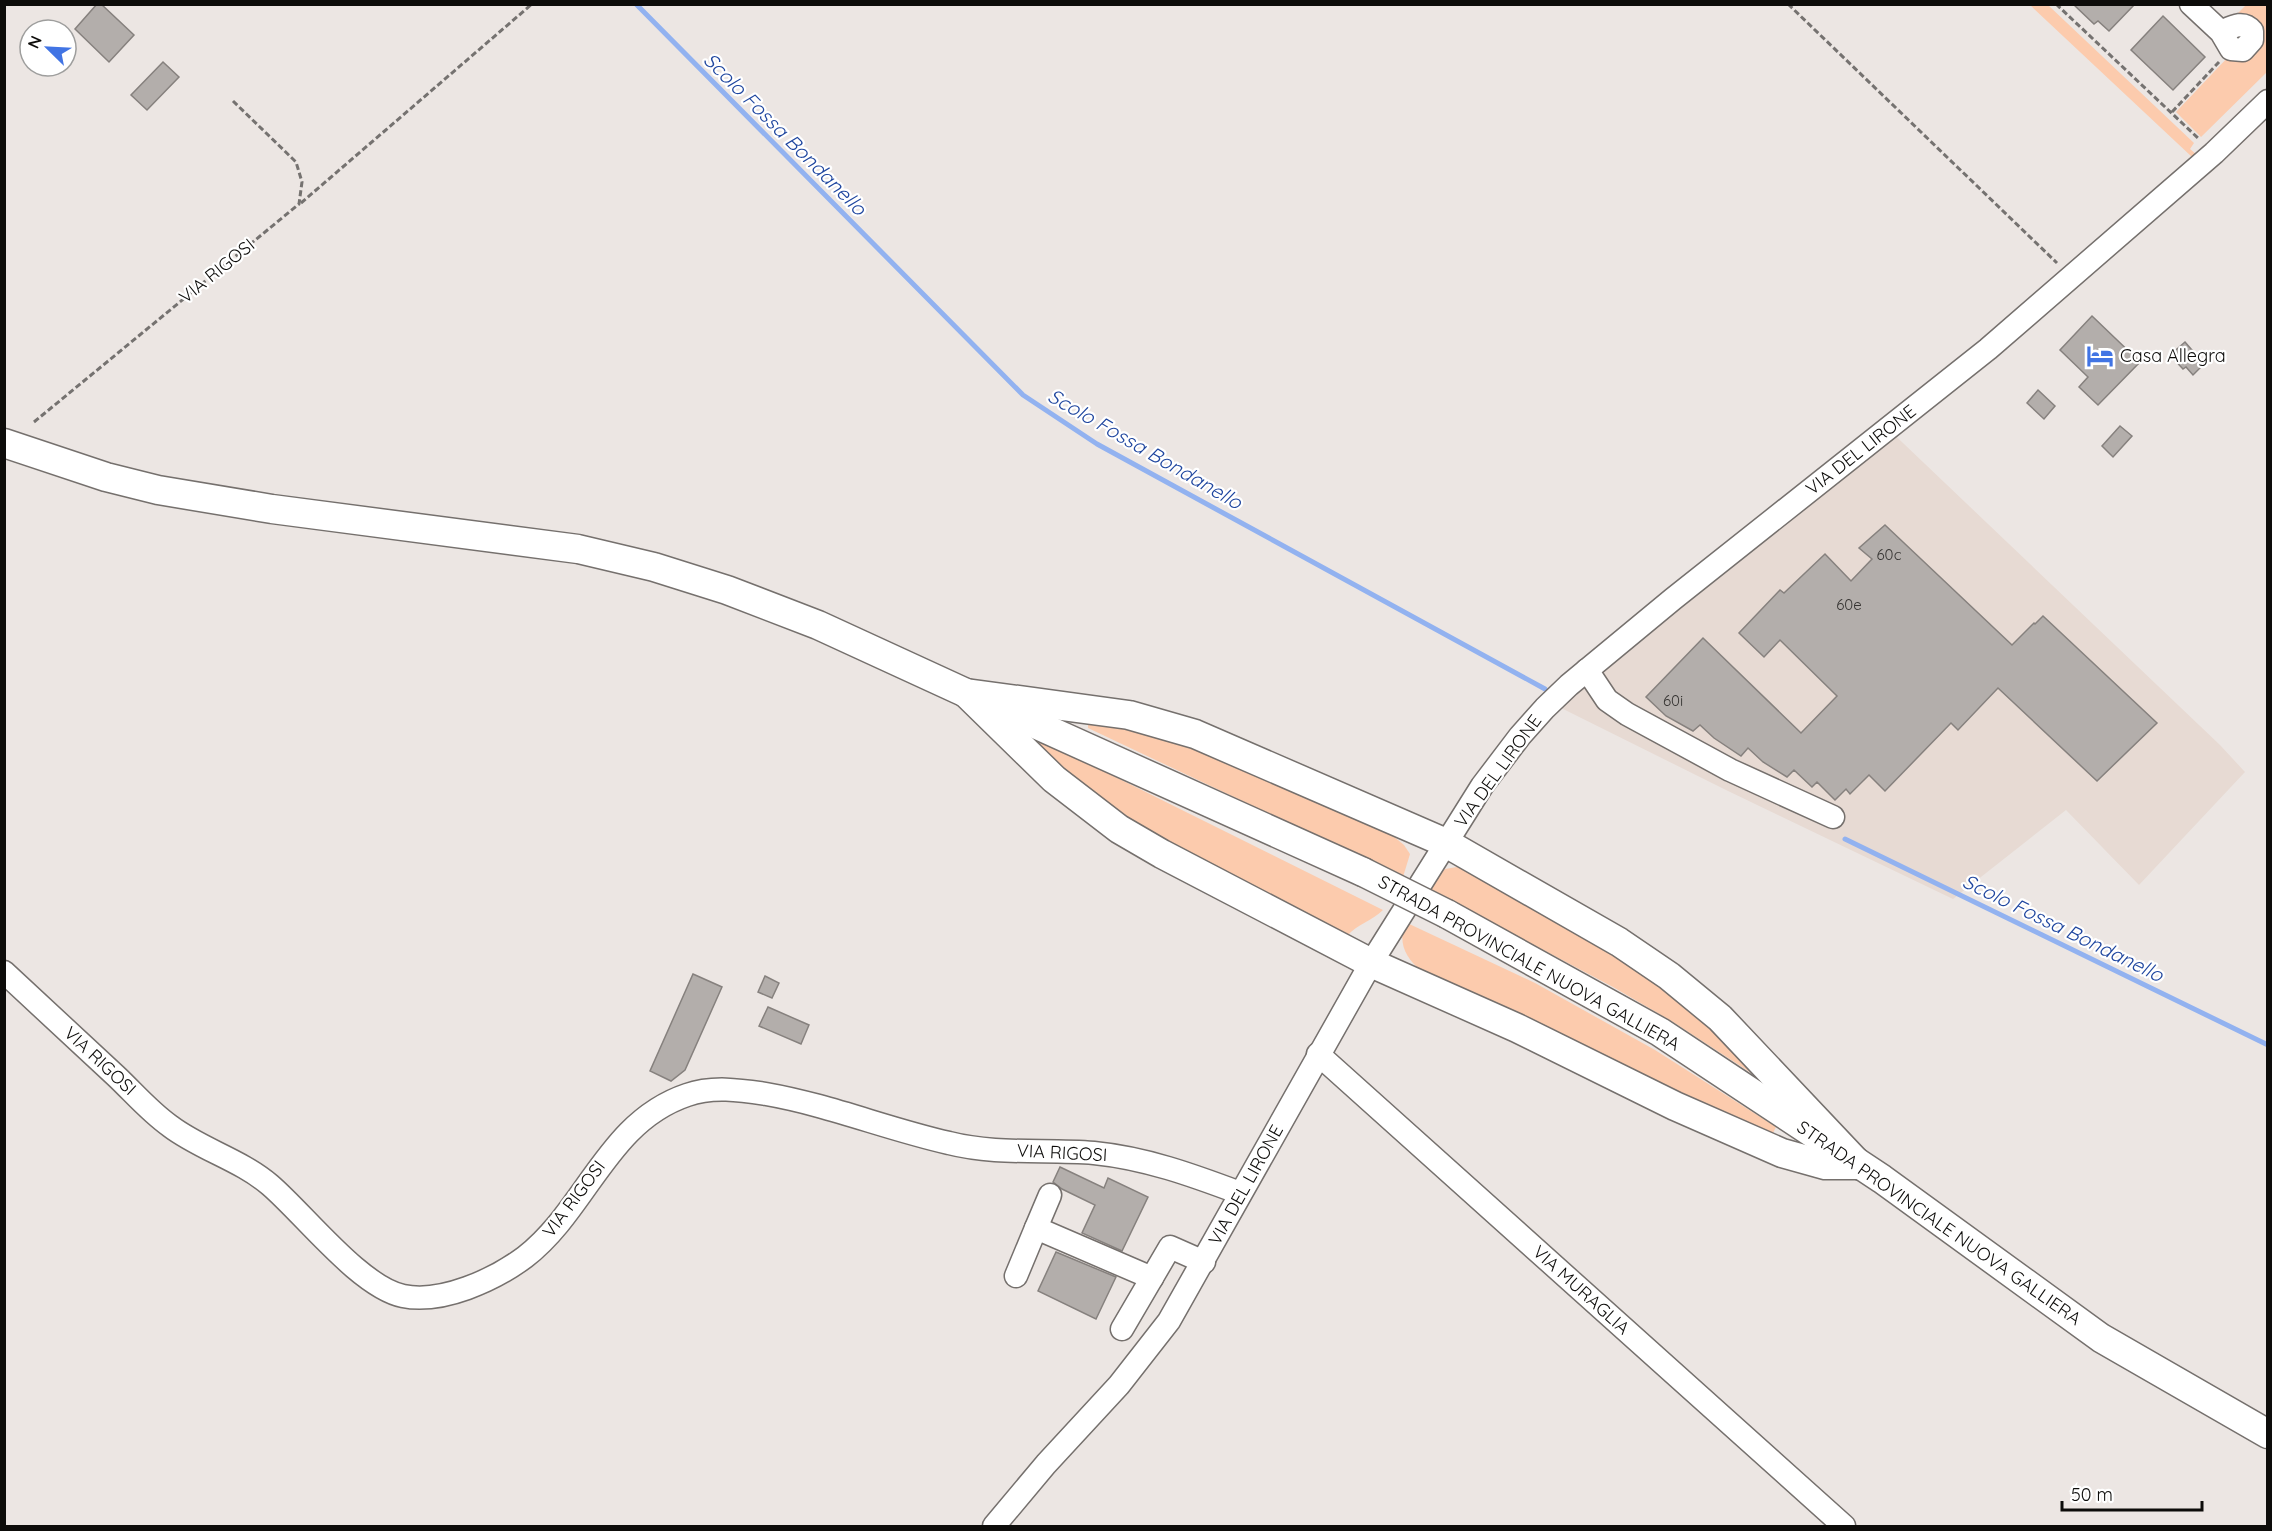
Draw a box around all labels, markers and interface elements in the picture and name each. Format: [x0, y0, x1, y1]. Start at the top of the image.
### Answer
north arrow [18, 18, 78, 78]
text: N [23, 32, 46, 51]
water label: Scolo Fossa Bondanello [699, 47, 873, 221]
street label: VIA RIGOSI [174, 233, 259, 308]
hotel icon: Casa Allegra [2085, 341, 2115, 371]
place label: Casa Allegra [2120, 344, 2226, 367]
water label: Scolo Fossa Bondanello [1044, 383, 1248, 515]
street label: VIA DEL LIRONE [1801, 399, 1920, 500]
house number: 60c [1877, 545, 1902, 564]
house number: 60e [1836, 595, 1862, 614]
house number: 60i [1663, 691, 1683, 710]
street label: VIA DEL LIRONE [1449, 710, 1546, 832]
water label: Scolo Fossa Bondanello [1959, 868, 2168, 987]
street label: STRADA PROVINCIALE NUOVA GALLIERA [1374, 870, 1685, 1056]
street label: VIA RIGOSI [59, 1021, 141, 1100]
street label: STRADA PROVINCIALE NUOVA GALLIERA [1793, 1115, 2086, 1330]
street label: VIA DEL LIRONE [1203, 1121, 1288, 1249]
street label: VIA RIGOSI [1016, 1139, 1108, 1166]
street label: VIA RIGOSI [537, 1156, 610, 1242]
street label: VIA MURAGLIA [1528, 1240, 1635, 1339]
scale bar [2062, 1474, 2202, 1512]
text: 50 m [2071, 1483, 2113, 1506]

